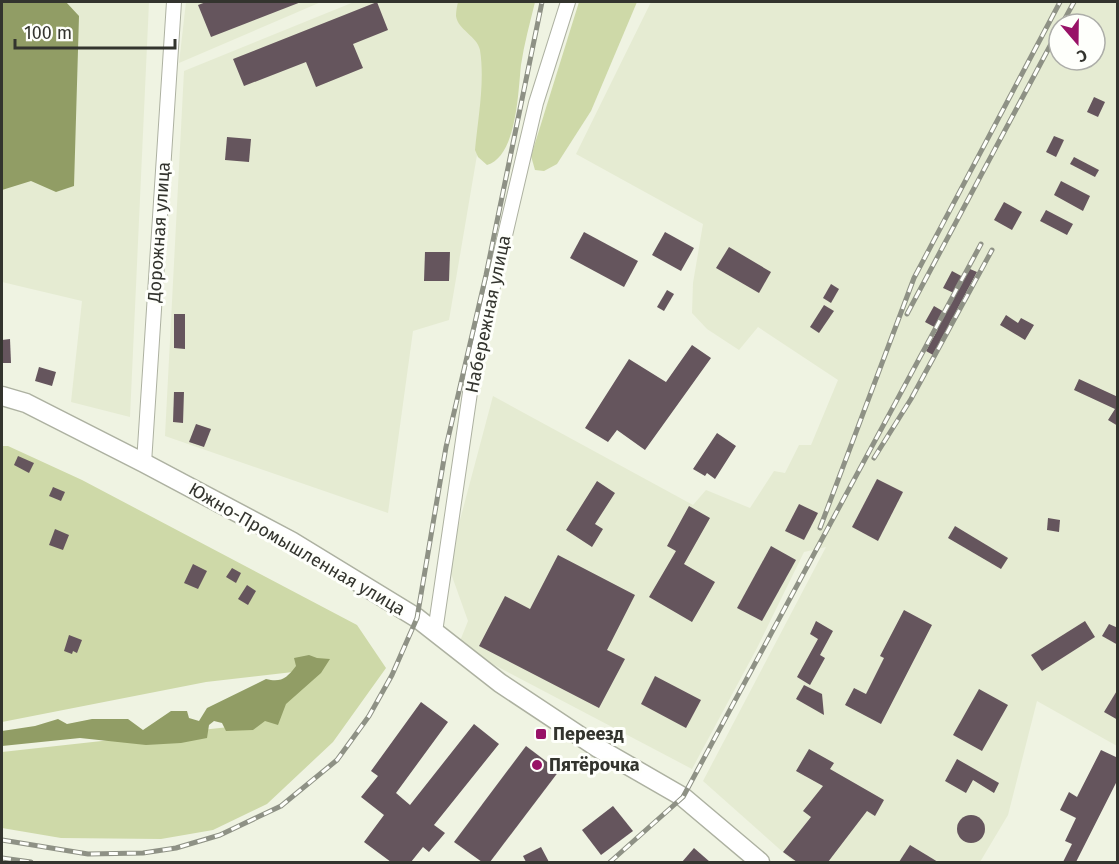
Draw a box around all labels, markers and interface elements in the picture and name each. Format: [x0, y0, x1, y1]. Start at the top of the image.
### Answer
scale bar [15, 12, 176, 50]
north arrow [1047, 12, 1107, 72]
text: 100 m [24, 22, 72, 44]
text: С [1074, 45, 1090, 66]
street label: Дорожная улица [143, 161, 175, 304]
street label: Набережная улица [461, 233, 515, 395]
street label: Южно-Промышленная улица [185, 478, 409, 620]
place label: Переезд [553, 723, 624, 745]
marker: Переезд [534, 727, 548, 741]
place label: Пятёрочка [549, 754, 640, 776]
marker: Пятёрочка [530, 758, 544, 772]

